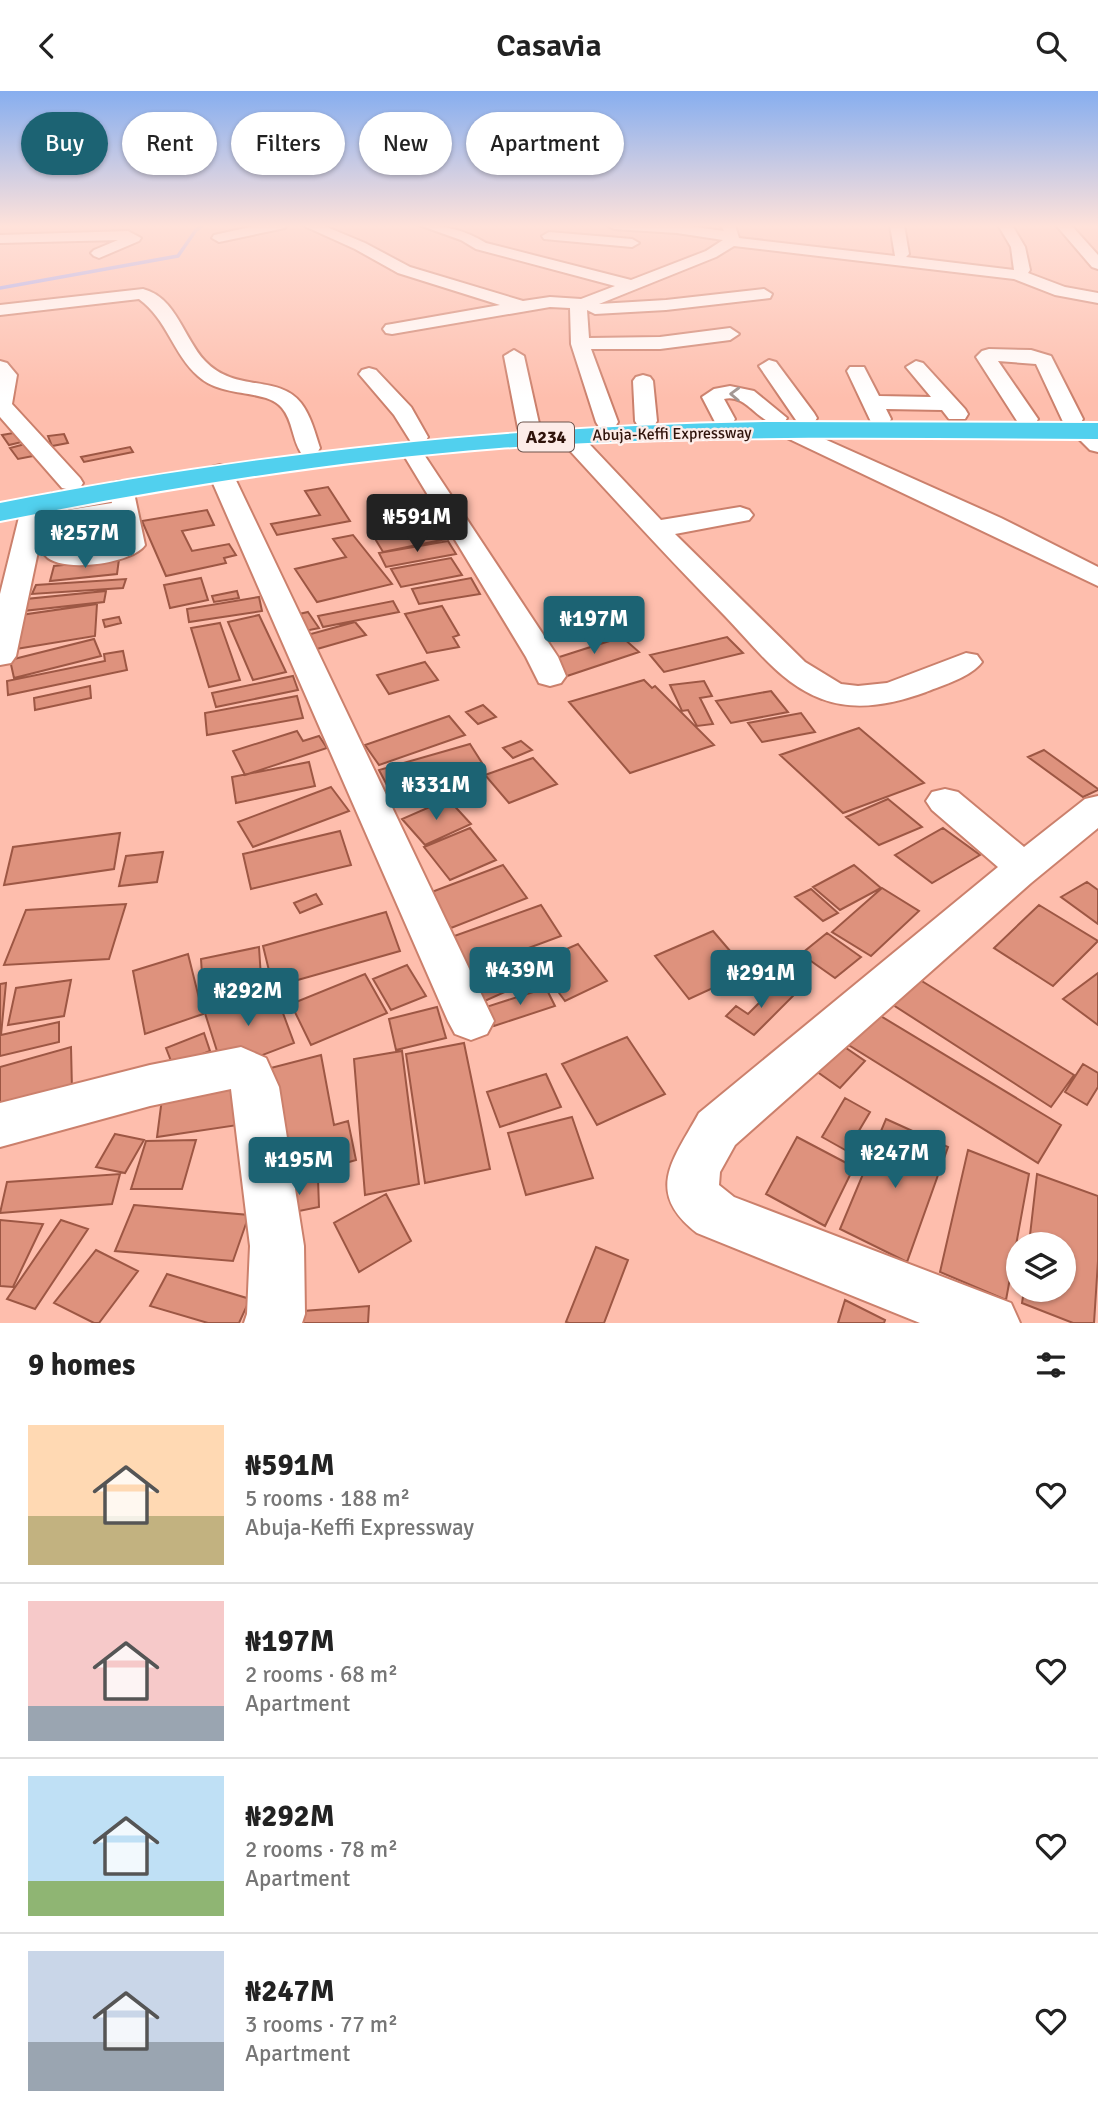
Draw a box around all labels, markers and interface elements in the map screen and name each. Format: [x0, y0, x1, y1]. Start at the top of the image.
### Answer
text: Casavia [496, 26, 602, 65]
icon: back [28, 27, 66, 65]
icon: search [1032, 27, 1070, 65]
chip: Buy [21, 112, 108, 175]
chip: Rent [122, 112, 217, 175]
chip: Filters [231, 112, 345, 175]
chip: New [359, 112, 452, 175]
chip: Apartment [466, 112, 624, 175]
one-way arrow [729, 386, 740, 401]
road number: A234 [518, 423, 574, 451]
street label: Abuja-Keffi Expressway [592, 423, 752, 445]
pin: ₦591M [368, 495, 466, 554]
text: ₦591M [383, 502, 451, 531]
pin: ₦257M [36, 511, 134, 570]
text: ₦257M [51, 518, 119, 547]
pin: ₦197M [545, 596, 643, 656]
text: ₦197M [560, 604, 628, 633]
pin: ₦331M [387, 763, 485, 822]
text: ₦331M [402, 770, 470, 799]
pin: ₦439M [471, 947, 569, 1007]
pin: ₦291M [712, 951, 810, 1010]
text: ₦439M [486, 955, 554, 984]
text: ₦291M [727, 958, 795, 987]
pin: ₦292M [199, 969, 297, 1028]
text: ₦292M [214, 976, 282, 1005]
pin: ₦247M [846, 1131, 944, 1190]
pin: ₦195M [250, 1137, 348, 1197]
text: ₦247M [861, 1138, 929, 1167]
text: ₦195M [265, 1145, 333, 1174]
map controls [1006, 1232, 1076, 1302]
button: layers [1006, 1232, 1076, 1302]
icon: filters [1032, 1346, 1070, 1384]
text: 9 homes [28, 1347, 135, 1384]
text: ₦591M [245, 1447, 335, 1484]
icon: home [84, 1453, 168, 1537]
icon: heart [1032, 1476, 1070, 1514]
text: 5 rooms · 188 m² [245, 1484, 410, 1513]
text: Abuja-Keffi Expressway [245, 1513, 474, 1542]
text: ₦197M [245, 1623, 335, 1660]
icon: home [84, 1629, 168, 1713]
icon: heart [1032, 1652, 1070, 1690]
text: 2 rooms · 68 m² [245, 1660, 398, 1689]
text: Apartment [245, 1689, 350, 1718]
text: ₦292M [245, 1798, 335, 1835]
icon: home [84, 1804, 168, 1888]
icon: heart [1032, 1827, 1070, 1865]
text: 2 rooms · 78 m² [245, 1835, 398, 1864]
text: Apartment [245, 1864, 350, 1893]
text: ₦247M [245, 1973, 335, 2010]
icon: home [84, 1979, 168, 2063]
icon: heart [1032, 2002, 1070, 2040]
text: 3 rooms · 77 m² [245, 2010, 398, 2039]
text: Apartment [245, 2039, 350, 2068]

